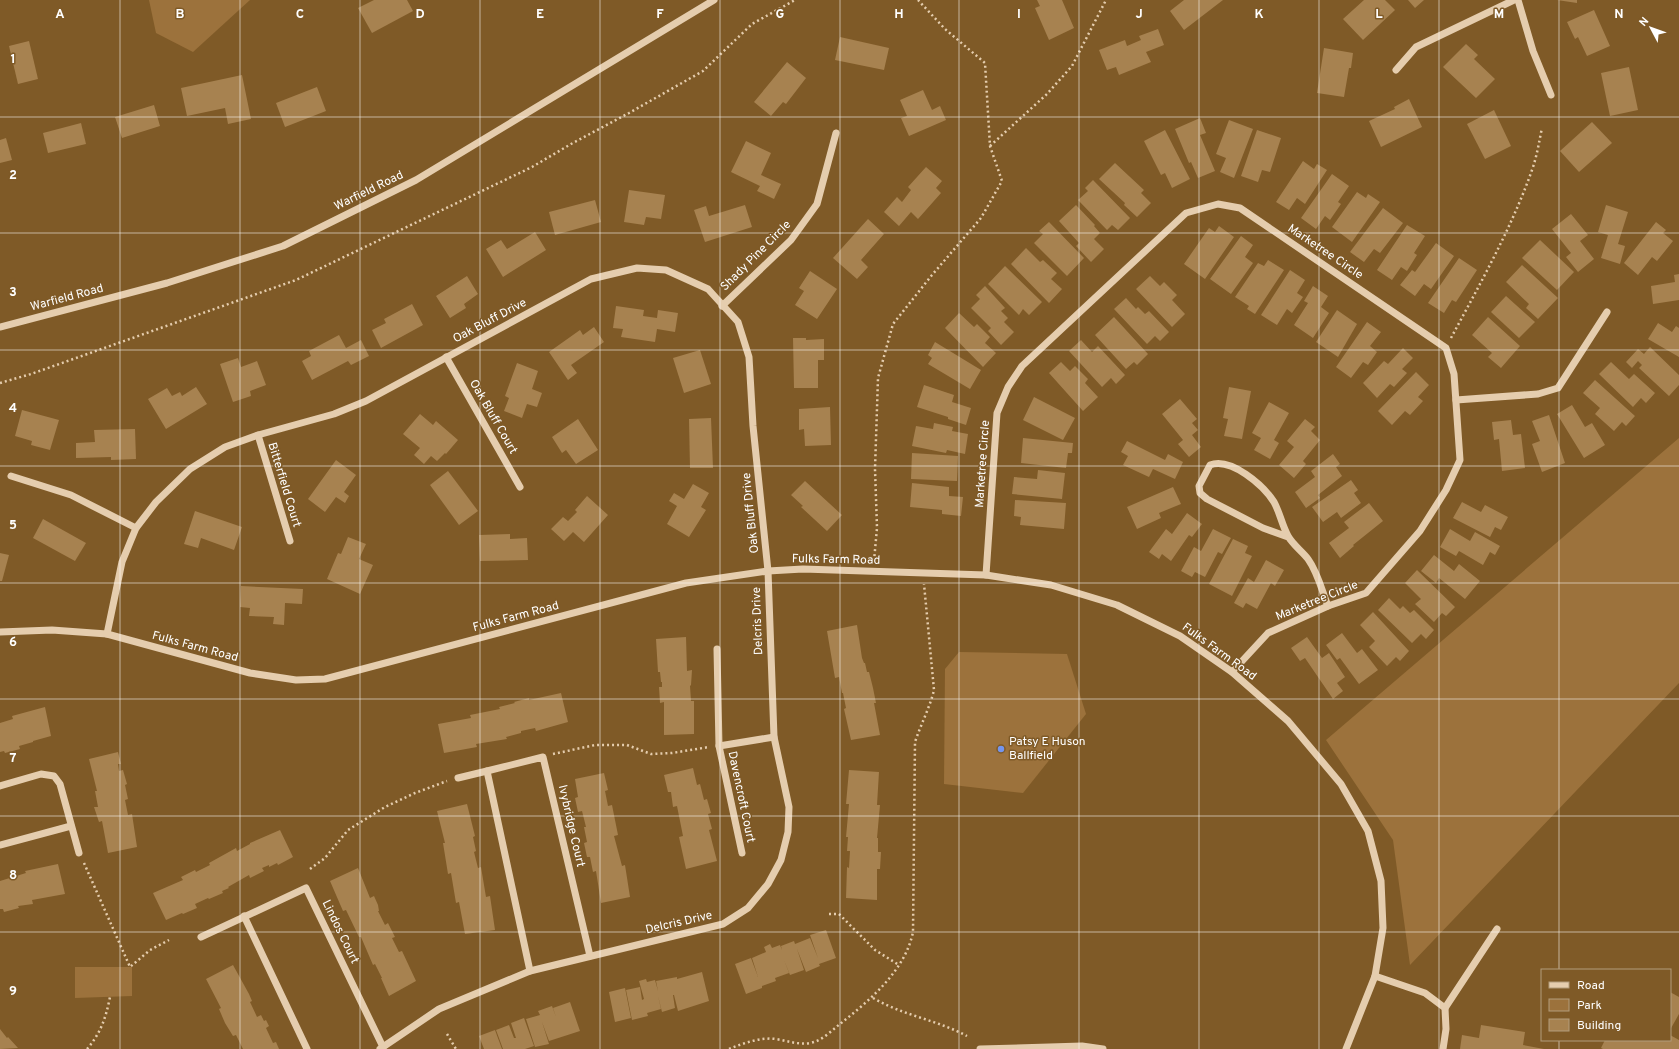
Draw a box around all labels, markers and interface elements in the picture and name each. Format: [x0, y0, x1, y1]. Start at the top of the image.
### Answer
text: A [55, 7, 65, 23]
text: B [176, 7, 185, 23]
text: C [296, 7, 304, 23]
text: D [415, 7, 425, 23]
text: E [536, 7, 544, 23]
text: F [656, 7, 664, 23]
text: G [776, 7, 785, 23]
text: H [894, 7, 904, 23]
text: I [1017, 7, 1021, 23]
text: J [1135, 7, 1143, 23]
text: K [1254, 7, 1264, 23]
text: L [1375, 7, 1383, 23]
text: M [1494, 7, 1504, 23]
text: N [1614, 7, 1624, 23]
north arrow [1631, 8, 1671, 48]
text: N [1636, 15, 1652, 30]
text: 1 [10, 52, 16, 68]
street label: Warfield Road [332, 167, 406, 215]
text: 2 [9, 168, 17, 184]
street label: Shady Pine Circle [717, 217, 795, 295]
street label: Marketree Circle [1284, 221, 1366, 283]
street label: Warfield Road [29, 281, 105, 315]
text: 3 [9, 285, 17, 301]
street label: Oak Bluff Drive [450, 295, 530, 347]
street label: Oak Bluff Court [465, 377, 521, 457]
text: 4 [9, 401, 17, 417]
street label: Marketree Circle [972, 420, 994, 508]
street label: Bitterfield Court [263, 441, 305, 529]
street label: Oak Bluff Drive [739, 472, 763, 554]
text: 5 [9, 518, 17, 534]
street label: Fulks Farm Road [792, 551, 880, 569]
street label: Marketree Circle [1273, 577, 1361, 625]
street label: Delcris Drive [749, 587, 767, 655]
street label: Fulks Farm Road [471, 598, 561, 636]
street label: Fulks Farm Road [1179, 620, 1259, 684]
street label: Fulks Farm Road [150, 628, 240, 666]
text: 6 [9, 635, 17, 651]
place label: Patsy E Huson Ballfield [1009, 734, 1086, 764]
marker: Patsy E Huson Ballfield [996, 744, 1006, 754]
street label: Davencroft Court [724, 750, 758, 844]
text: 7 [10, 751, 17, 767]
street label: Ivybridge Court [554, 783, 588, 869]
text: 8 [9, 868, 17, 884]
street label: Lindos Court [318, 897, 362, 967]
street label: Delcris Drive [644, 908, 714, 938]
legend [1541, 969, 1671, 1041]
text: Road [1577, 978, 1605, 994]
text: 9 [9, 984, 17, 1000]
text: Park [1577, 998, 1602, 1014]
text: Building [1577, 1018, 1621, 1034]

